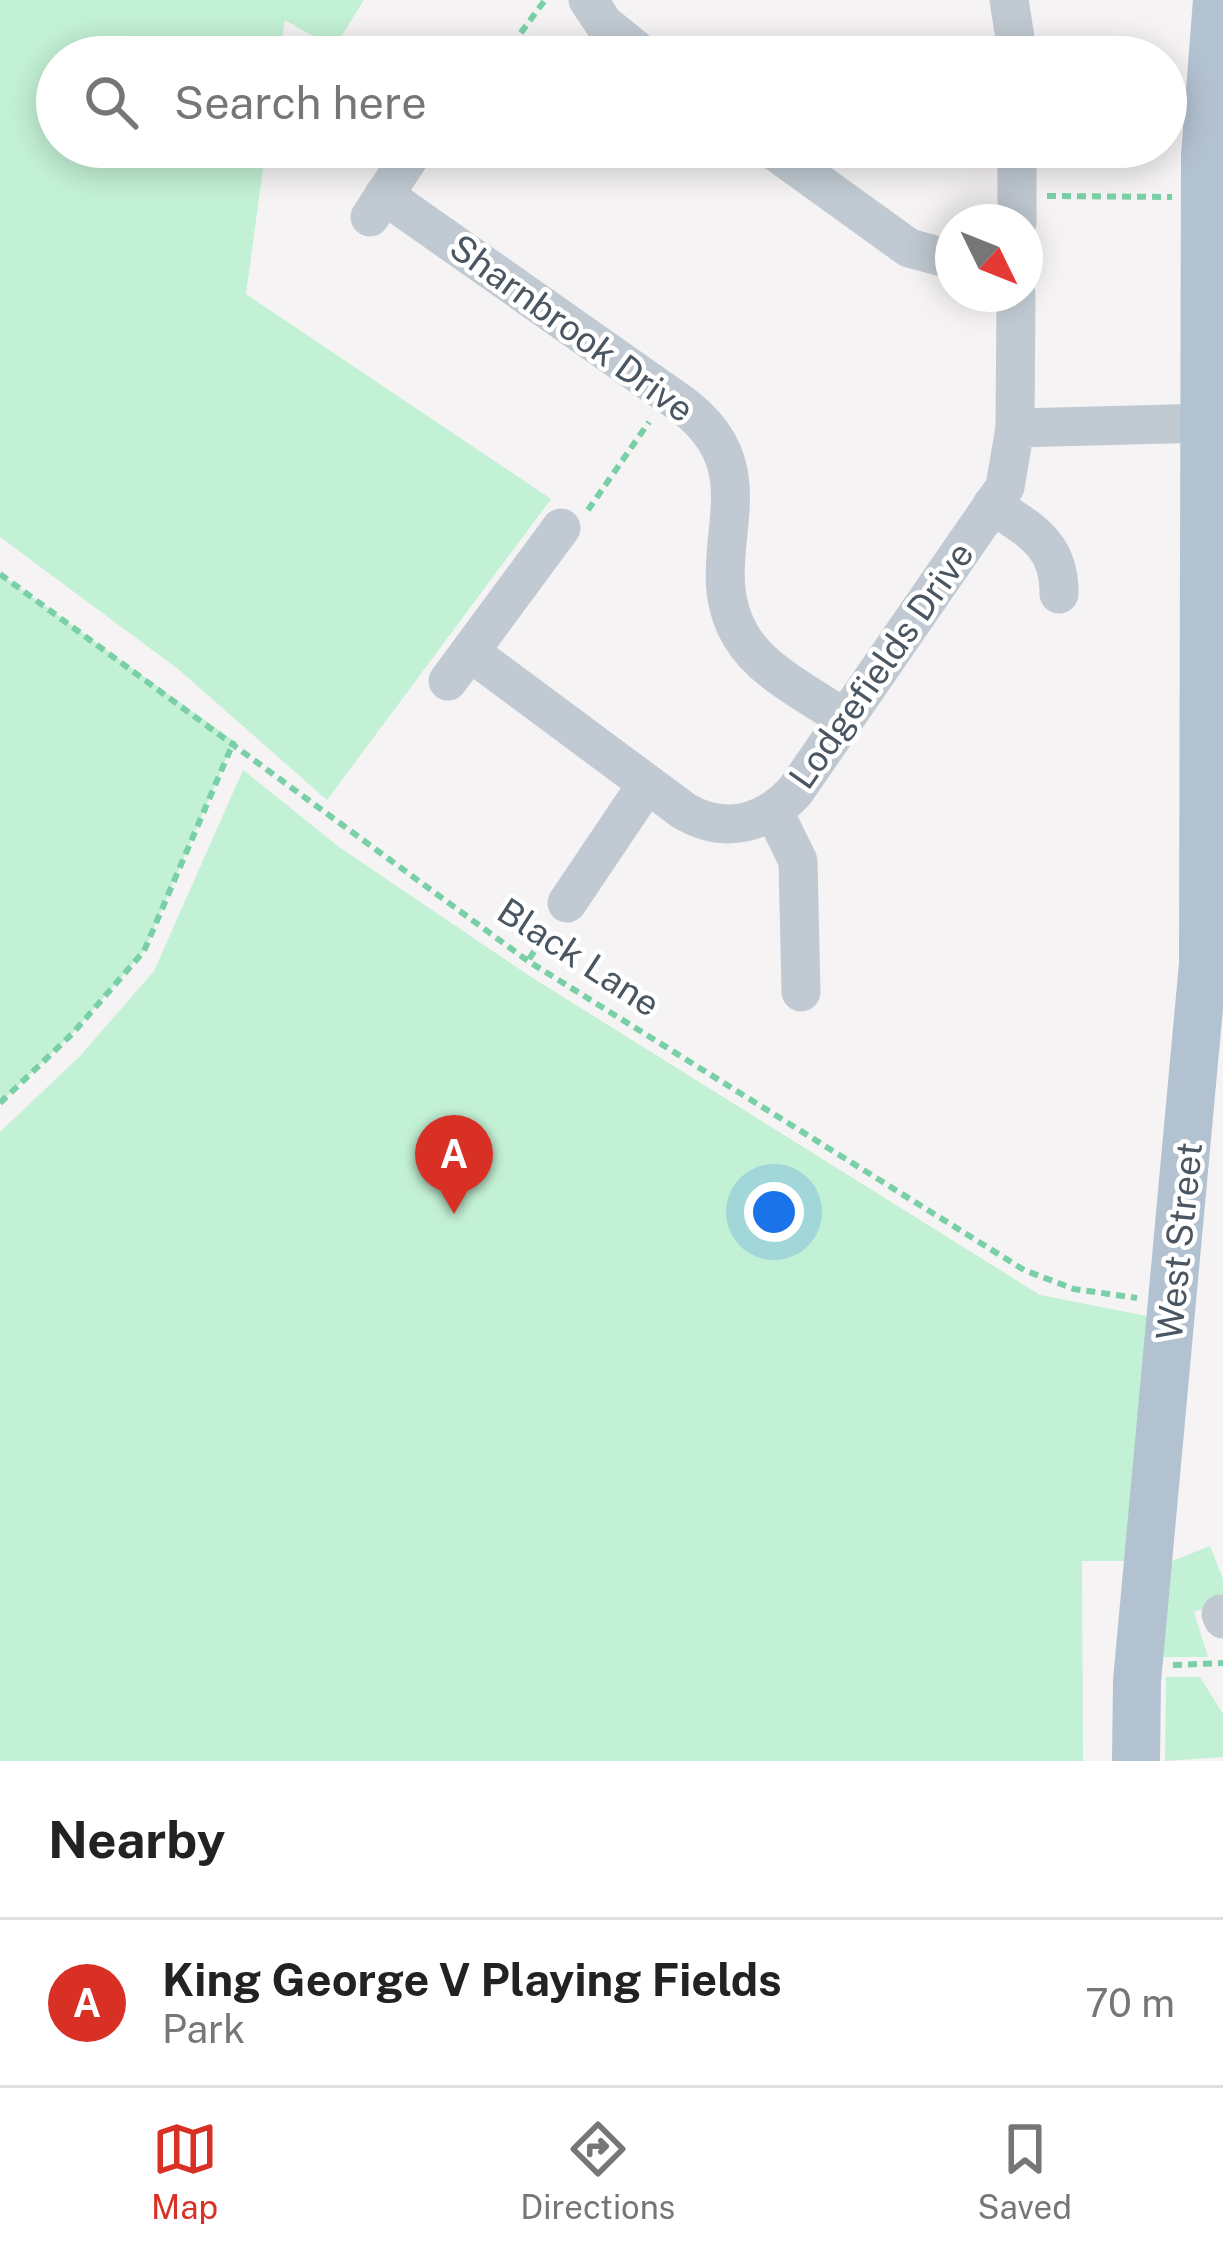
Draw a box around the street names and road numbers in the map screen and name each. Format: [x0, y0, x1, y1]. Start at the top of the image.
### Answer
street label: Sharnbrook Drive [442, 226, 702, 430]
street label: Lodgefields Drive [780, 534, 982, 796]
street label: Black Lane [490, 889, 668, 1025]
street label: West Street [1148, 1140, 1210, 1342]

